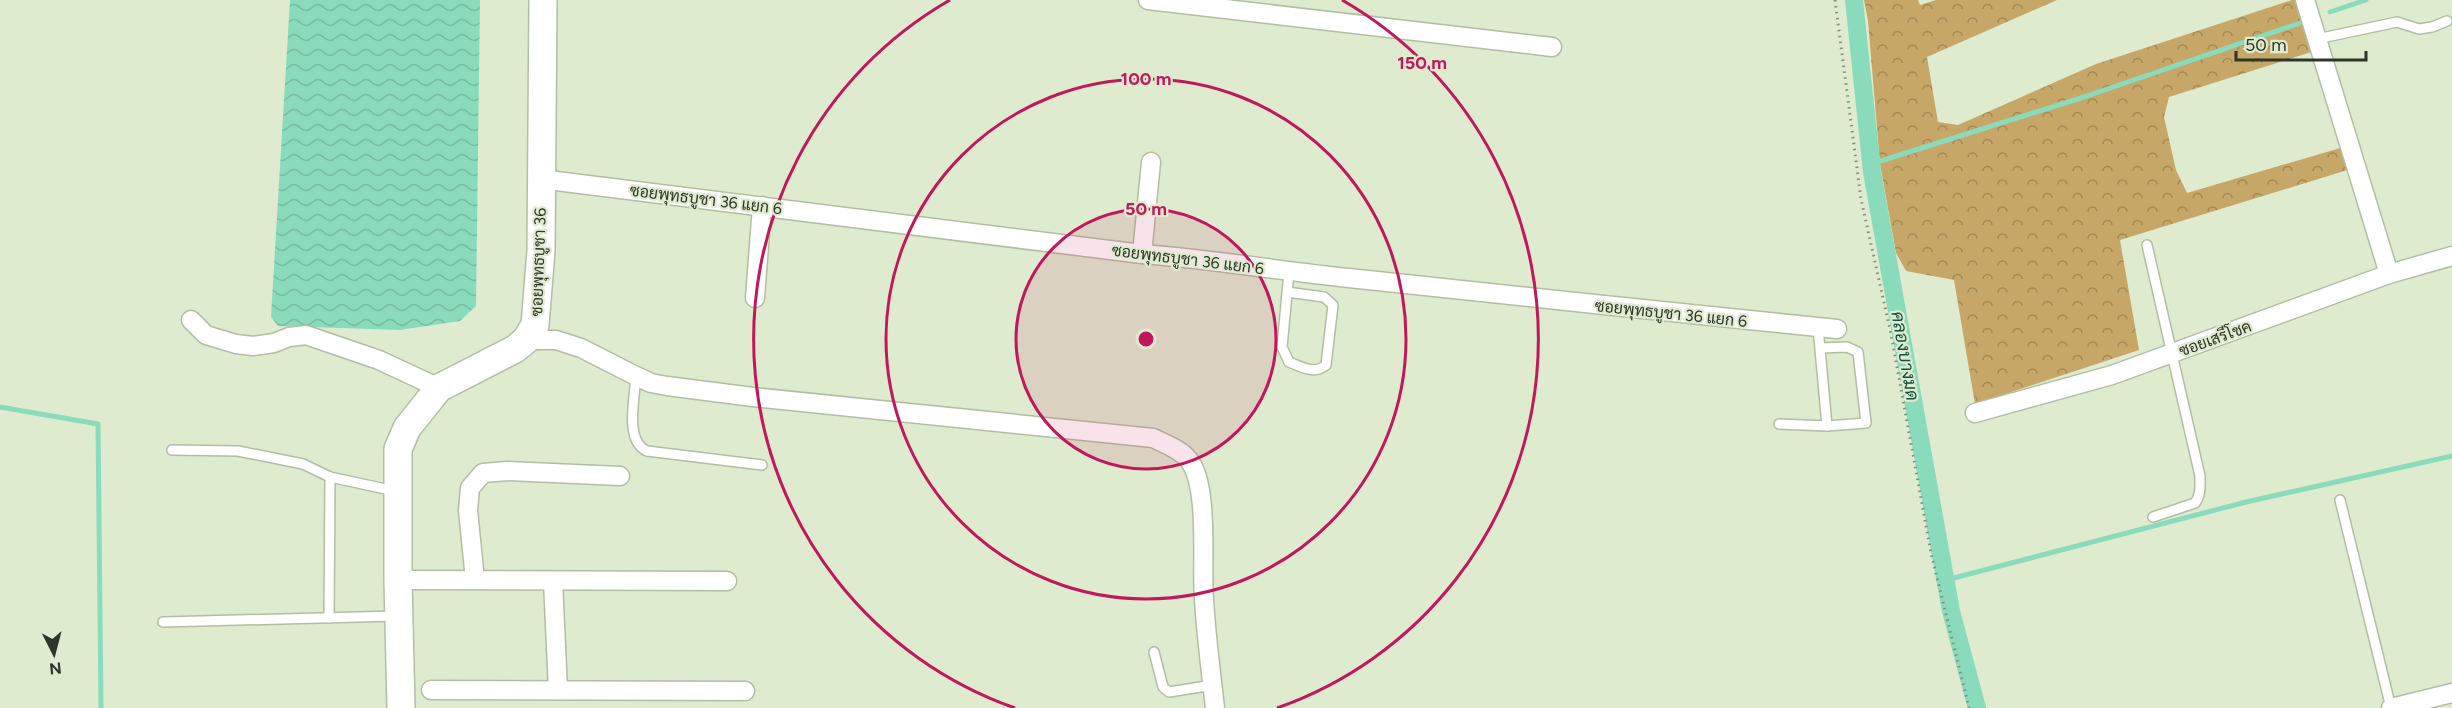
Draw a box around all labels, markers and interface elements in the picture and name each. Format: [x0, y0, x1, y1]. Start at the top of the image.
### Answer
scale bar [2236, 24, 2366, 62]
text: 50 m [2245, 34, 2287, 56]
text: 150 m [1397, 52, 1447, 74]
text: 100 m [1121, 68, 1171, 90]
street label: ซอยพุทธบูชา 36 แยก 6 [629, 181, 783, 220]
text: 50 m [1125, 198, 1167, 220]
street label: ซอยพุทธบูชา 36 [527, 207, 552, 317]
street label: ซอยพุทธบูชา 36 แยก 6 [1111, 241, 1265, 280]
street label: ซอยพุทธบูชา 36 แยก 6 [1594, 296, 1748, 333]
water label: คลองบางมด [1886, 310, 1924, 402]
street label: ซอยเสรีโชค [2176, 315, 2254, 360]
centre of rings [1136, 329, 1156, 349]
north arrow [24, 624, 84, 684]
text: N [48, 658, 63, 679]

